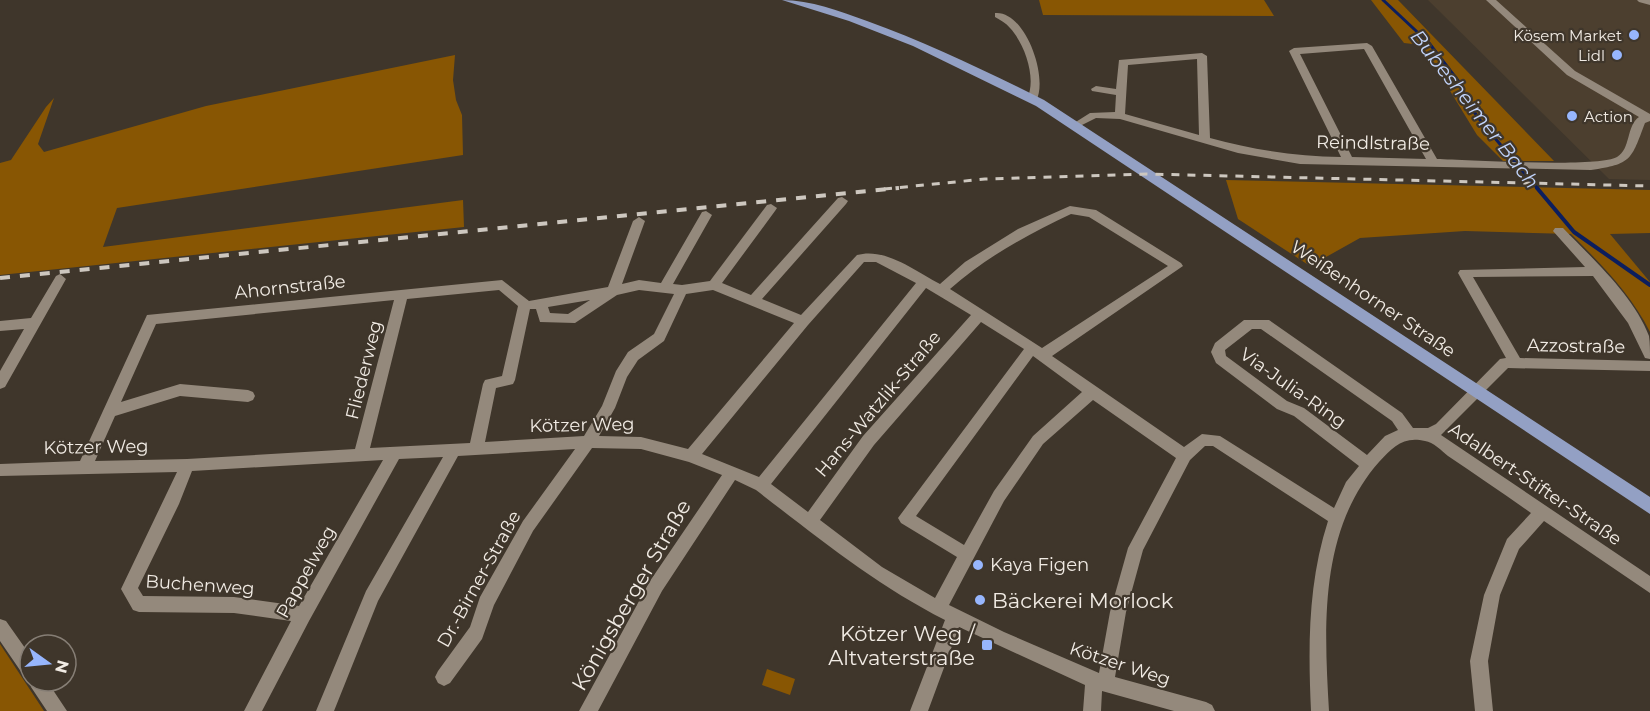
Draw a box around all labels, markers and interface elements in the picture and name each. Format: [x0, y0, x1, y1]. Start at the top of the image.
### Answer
water label: Bubesheimer Bach [1406, 25, 1544, 193]
place label: Kösem Market [1513, 26, 1622, 45]
marker: Kösem Market [1627, 28, 1641, 42]
place label: Lidl [1578, 46, 1605, 65]
marker: Lidl [1610, 48, 1624, 62]
place label: Action [1584, 107, 1633, 126]
marker: Action [1565, 109, 1579, 123]
street label: Reindlstraße [1316, 131, 1430, 155]
street label: Weißenhorner Straße [1287, 236, 1460, 362]
street label: Ahornstraße [233, 270, 347, 304]
street label: Fliederweg [341, 318, 387, 422]
street label: Hans-Watzlik-Straße [810, 326, 946, 481]
street label: Azzostraße [1527, 334, 1626, 358]
street label: Via-Julia-Ring [1236, 343, 1350, 433]
street label: Kötzer Weg [529, 413, 635, 437]
street label: Adalbert-Stifter-Straße [1444, 418, 1626, 550]
street label: Kötzer Weg [43, 435, 149, 459]
street label: Königsberger Straße [566, 495, 696, 695]
street label: Dr.-Birner-Straße [432, 507, 526, 651]
street label: Pappelweg [272, 522, 340, 622]
place label: Kaya Figen [990, 554, 1089, 576]
marker: Kaya Figen [971, 558, 985, 572]
street label: Buchenweg [145, 570, 255, 600]
place label: Bäckerei Morlock [992, 588, 1174, 613]
marker: Bäckerei Morlock [973, 593, 987, 607]
place label: Kötzer Weg / Altvaterstraße [828, 621, 976, 670]
north arrow [18, 633, 78, 693]
street label: Kötzer Weg [1067, 637, 1173, 691]
marker: Kötzer Weg / Altvaterstraße [980, 638, 994, 652]
text: N [51, 658, 73, 675]

